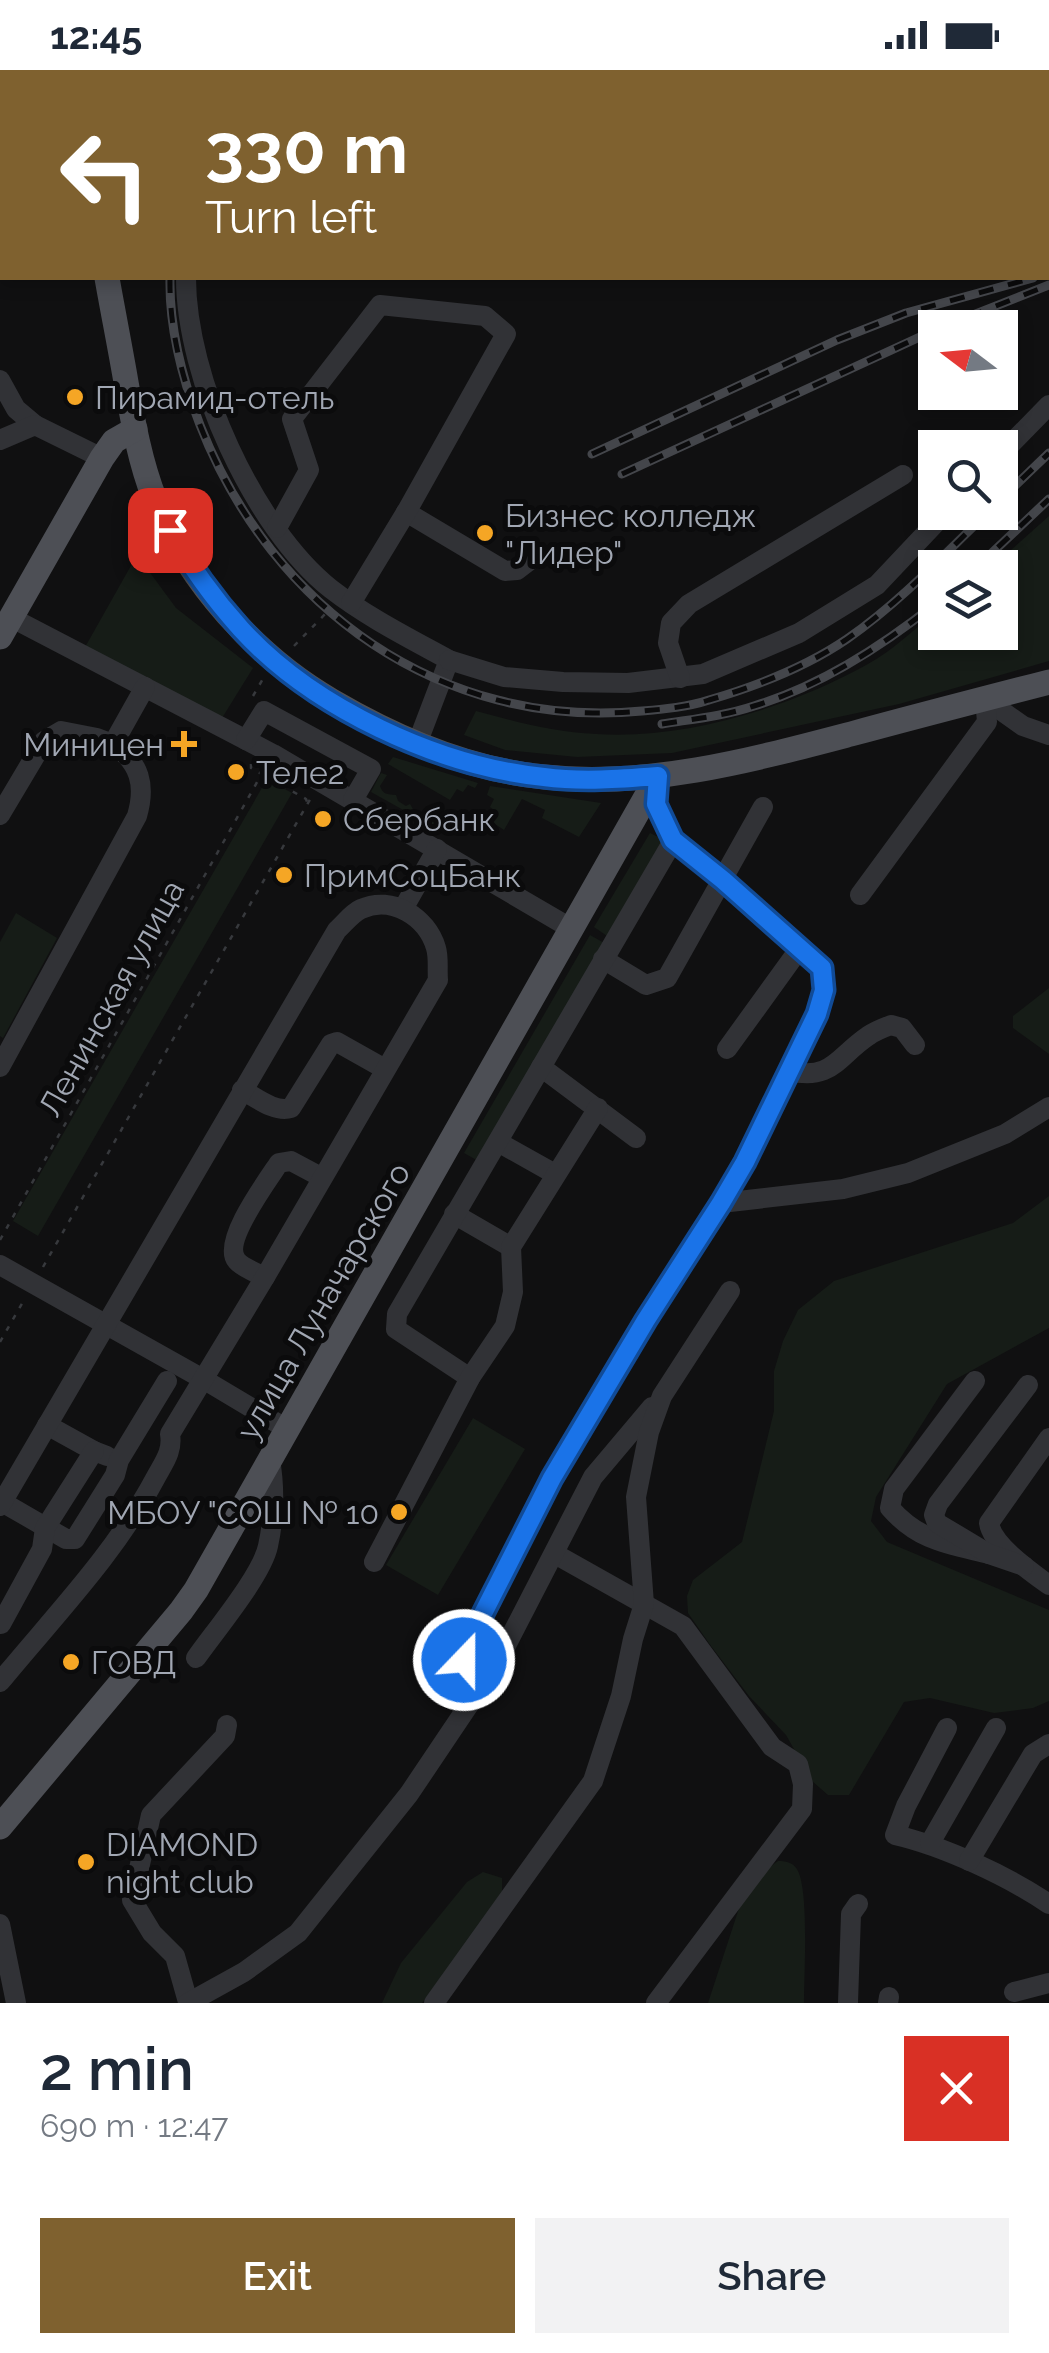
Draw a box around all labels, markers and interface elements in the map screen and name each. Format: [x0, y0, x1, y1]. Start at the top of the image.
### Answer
text: 12:45 [50, 13, 142, 58]
text: 330 m [205, 107, 408, 189]
icon: left [40, 110, 170, 240]
text: Turn left [205, 191, 377, 244]
north arrow [918, 310, 1018, 410]
map controls [918, 310, 1018, 650]
place label: Пирамид-отель [95, 379, 334, 416]
marker: Пирамид-отель [64, 386, 86, 408]
button: search [918, 430, 1018, 530]
pin [128, 488, 213, 573]
place label: Бизнес колледж "Лидер" [505, 497, 757, 571]
icon: arrive [143, 503, 198, 558]
marker: Бизнес колледж "Лидер" [474, 522, 496, 544]
button: layers [918, 550, 1018, 650]
place label: Миницен [23, 726, 164, 763]
marker: Миницен [173, 733, 195, 755]
place label: Теле2 [256, 754, 344, 791]
marker: Теле2 [225, 761, 247, 783]
place label: Сбербанк [343, 801, 495, 838]
marker: Сбербанк [312, 808, 334, 830]
place label: ПримСоцБанк [304, 857, 521, 894]
marker: ПримСоцБанк [273, 864, 295, 886]
street label: Ленинская улица [31, 873, 191, 1123]
street label: улица Луначарского [229, 1156, 417, 1446]
place label: МБОУ "СОШ № 10 [107, 1494, 379, 1531]
marker: МБОУ "СОШ № 10 [388, 1501, 410, 1523]
position arrow [412, 1608, 516, 1712]
place label: ГОВД [91, 1644, 176, 1681]
marker: ГОВД [60, 1651, 82, 1673]
place label: DIAMOND night club [106, 1826, 258, 1900]
marker: DIAMOND night club [75, 1851, 97, 1873]
text: 2 min [40, 2034, 194, 2104]
button: close [904, 2036, 1009, 2141]
text: 690 m · 12:47 [40, 2107, 228, 2144]
button: Exit [40, 2218, 515, 2333]
button: Share [535, 2218, 1009, 2333]

